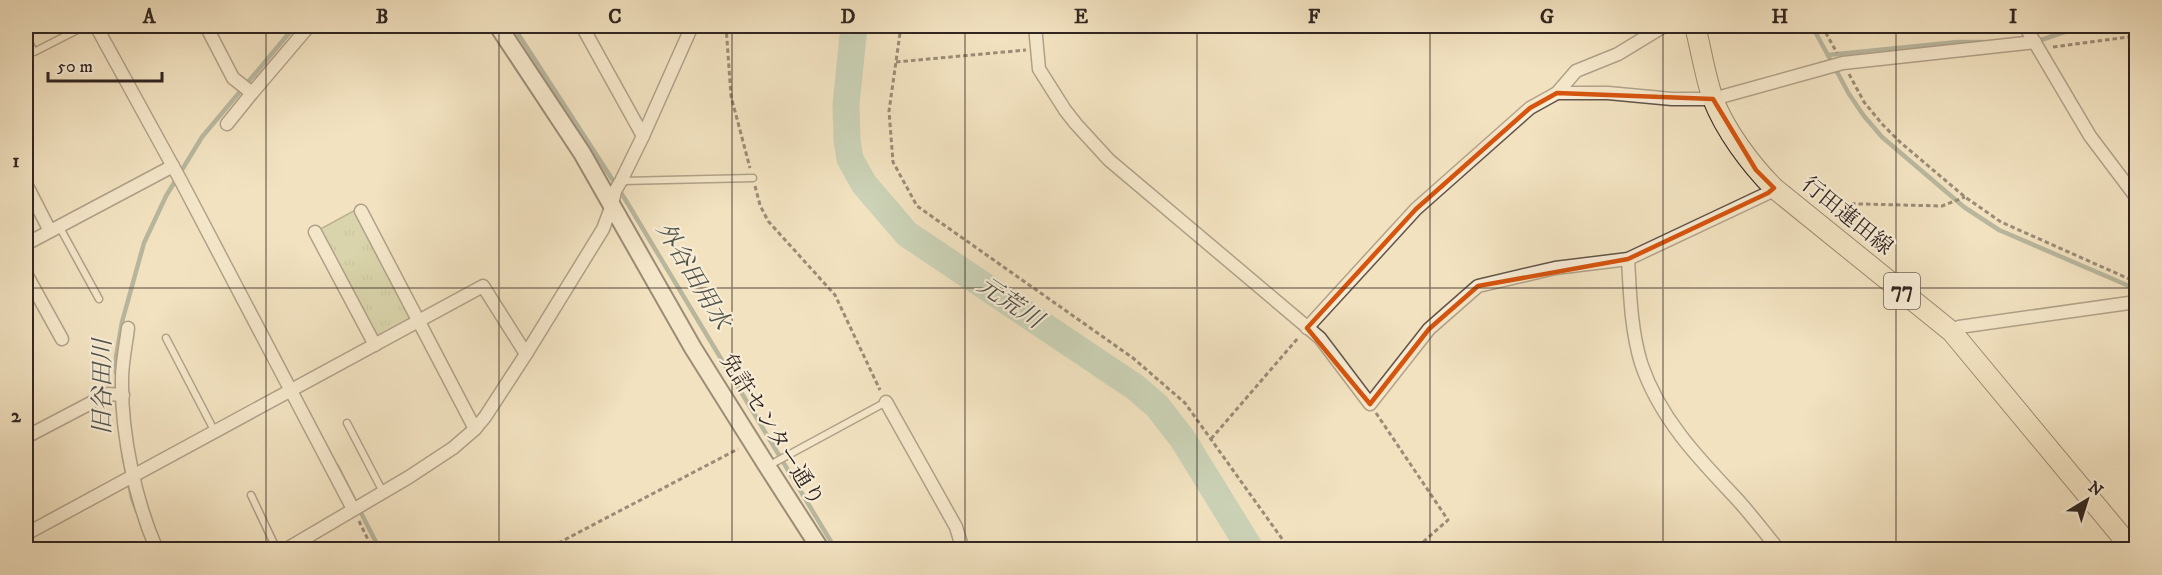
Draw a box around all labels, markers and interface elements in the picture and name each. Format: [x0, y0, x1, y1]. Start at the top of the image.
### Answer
text: A [142, 5, 157, 30]
text: B [376, 5, 388, 30]
text: C [608, 5, 622, 30]
text: D [841, 5, 856, 30]
text: E [1074, 5, 1088, 30]
text: F [1308, 5, 1321, 30]
text: G [1540, 5, 1554, 30]
text: H [1772, 5, 1789, 30]
text: I [2009, 5, 2017, 30]
scale bar [48, 45, 162, 83]
text: 50 m [57, 56, 93, 78]
text: 1 [12, 149, 20, 174]
street label: 行田蓮田線 [1796, 171, 1898, 261]
water label: 外谷田用水 [649, 217, 738, 337]
water label: 元荒川 [972, 270, 1051, 337]
road number: 77 [1884, 273, 1920, 309]
water label: 旧谷田川 [88, 336, 118, 435]
street label: 免許センター通り [714, 349, 830, 511]
text: 2 [11, 404, 22, 429]
north arrow [2057, 470, 2117, 530]
text: N [2084, 477, 2107, 501]

